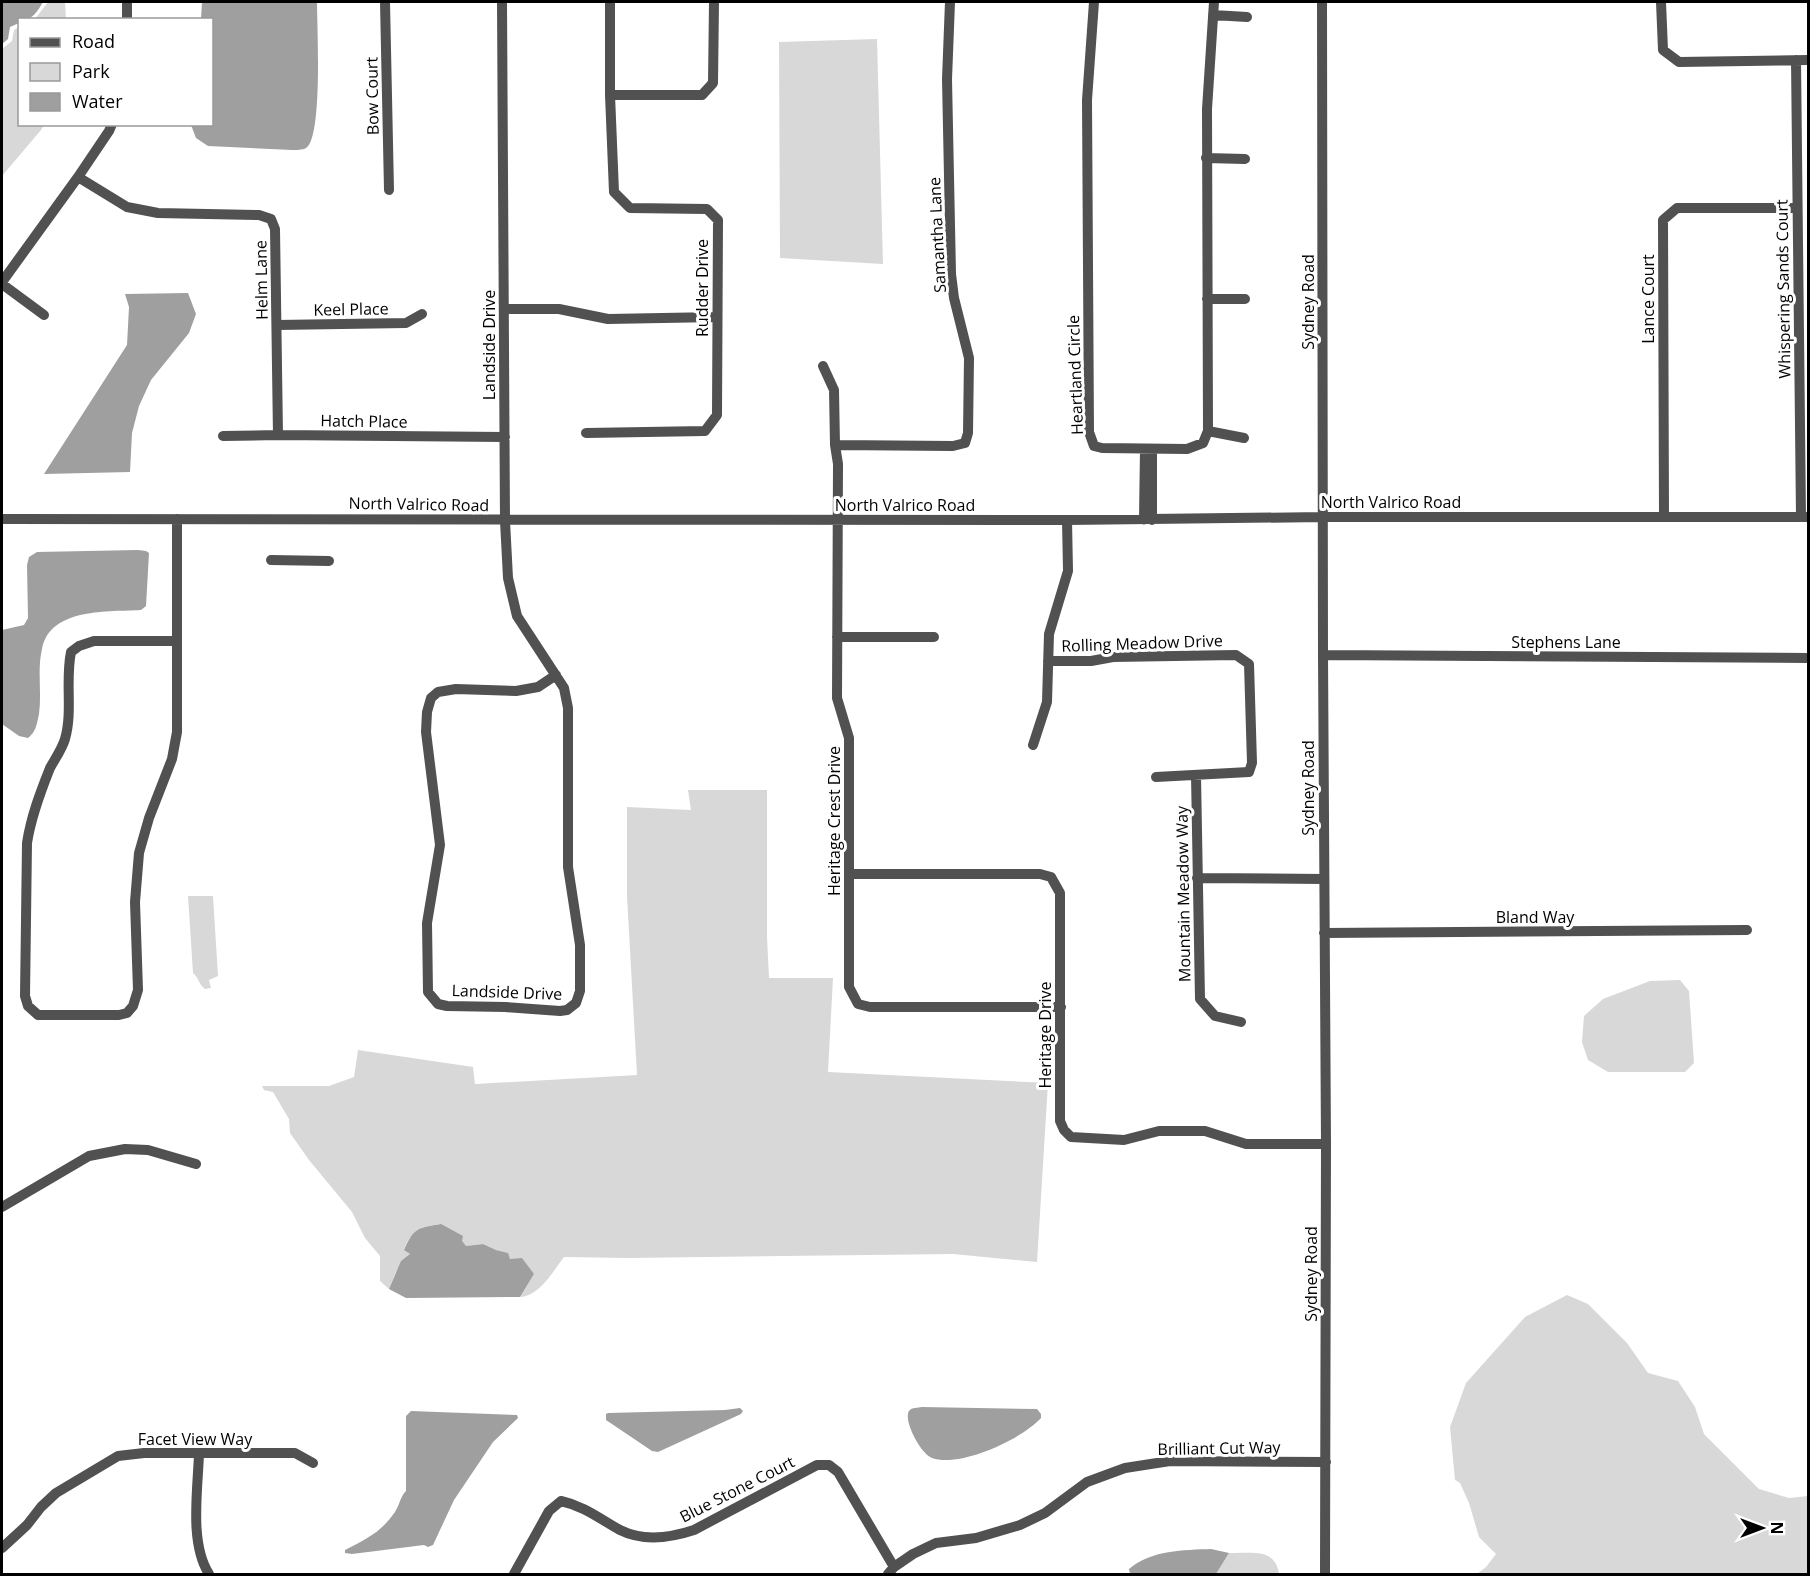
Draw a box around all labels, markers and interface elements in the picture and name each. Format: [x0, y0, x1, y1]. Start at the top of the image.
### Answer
legend [18, 18, 213, 126]
text: Road [72, 29, 115, 53]
street label: Bow Court [360, 56, 384, 135]
text: Park [72, 59, 110, 83]
text: Water [72, 89, 123, 113]
street label: Samantha Lane [923, 177, 951, 293]
street label: Whispering Sands Court [1770, 199, 1796, 379]
street label: Rudder Drive [691, 239, 713, 337]
street label: Helm Lane [249, 240, 273, 320]
street label: Sydney Road [1297, 254, 1319, 350]
street label: Lance Court [1637, 254, 1659, 344]
street label: Landside Drive [478, 290, 500, 400]
street label: Keel Place [313, 297, 389, 321]
street label: Heartland Circle [1062, 315, 1088, 435]
street label: Hatch Place [320, 409, 408, 433]
street label: North Valrico Road [1321, 491, 1461, 513]
street label: North Valrico Road [349, 492, 489, 516]
street label: North Valrico Road [835, 494, 975, 516]
street label: Rolling Meadow Drive [1061, 629, 1223, 657]
street label: Stephens Lane [1511, 631, 1621, 653]
street label: Sydney Road [1297, 740, 1319, 836]
street label: Heritage Crest Drive [823, 746, 845, 896]
street label: Mountain Meadow Way [1170, 805, 1196, 982]
street label: Bland Way [1496, 906, 1575, 928]
street label: Landside Drive [451, 979, 563, 1005]
street label: Heritage Drive [1034, 982, 1056, 1088]
street label: Sydney Road [1300, 1226, 1322, 1322]
street label: Facet View Way [138, 1428, 253, 1450]
street label: Brilliant Cut Way [1157, 1436, 1282, 1460]
street label: Blue Stone Court [676, 1450, 798, 1527]
north arrow [1732, 1498, 1792, 1558]
text: N [1766, 1521, 1788, 1535]

